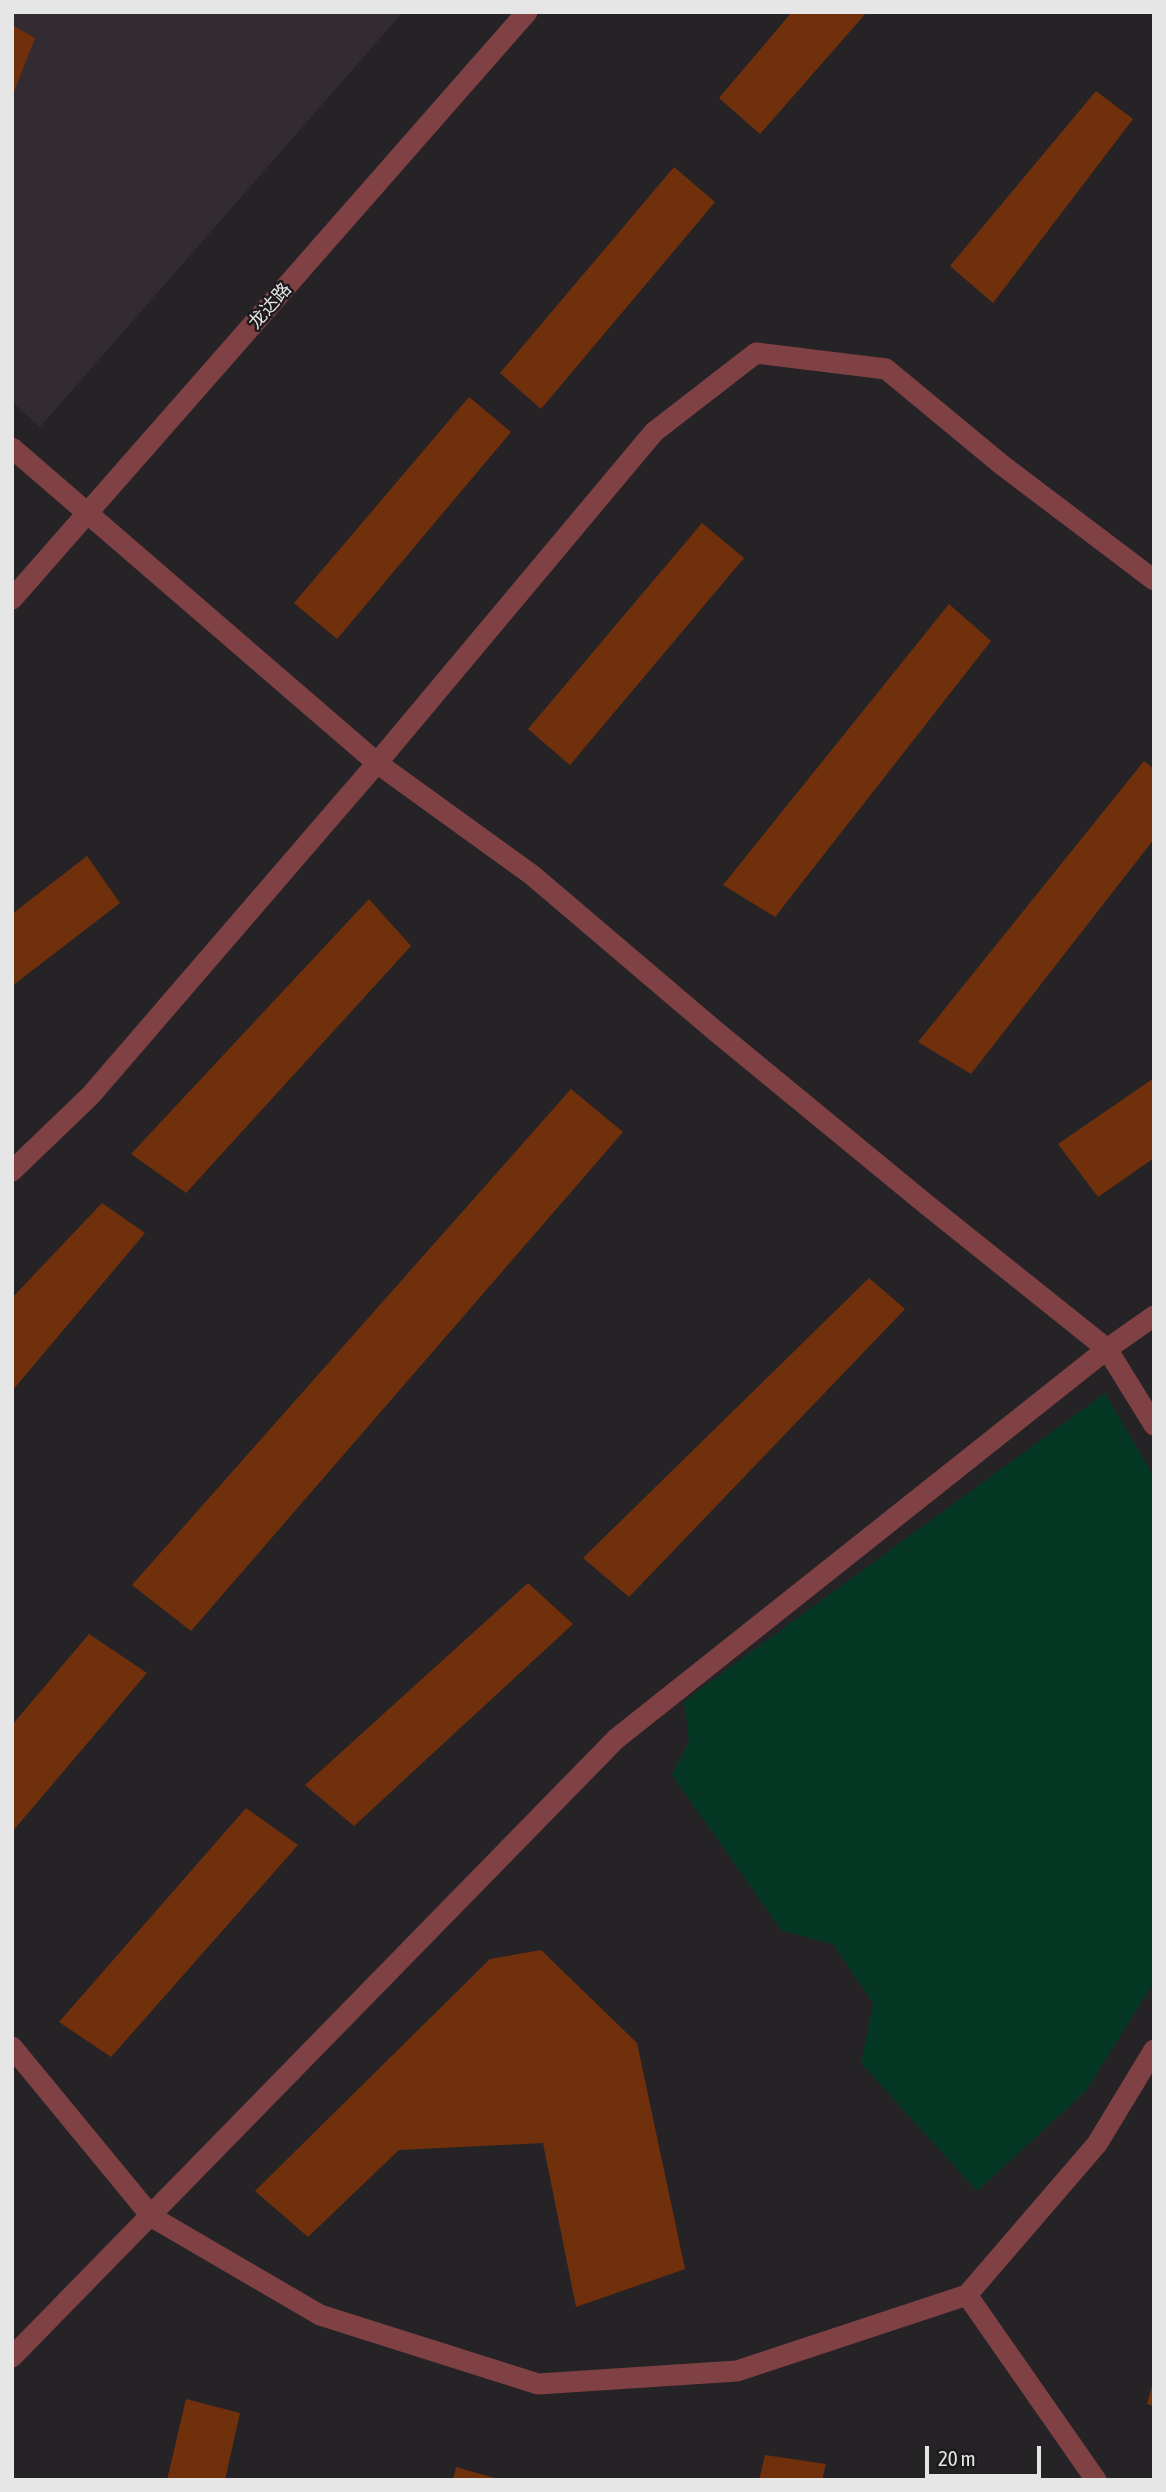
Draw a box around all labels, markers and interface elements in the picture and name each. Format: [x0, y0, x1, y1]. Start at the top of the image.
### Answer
street label: 龙达路 [244, 279, 296, 333]
scale bar [928, 2432, 1044, 2476]
text: 20 m [938, 2446, 976, 2470]

